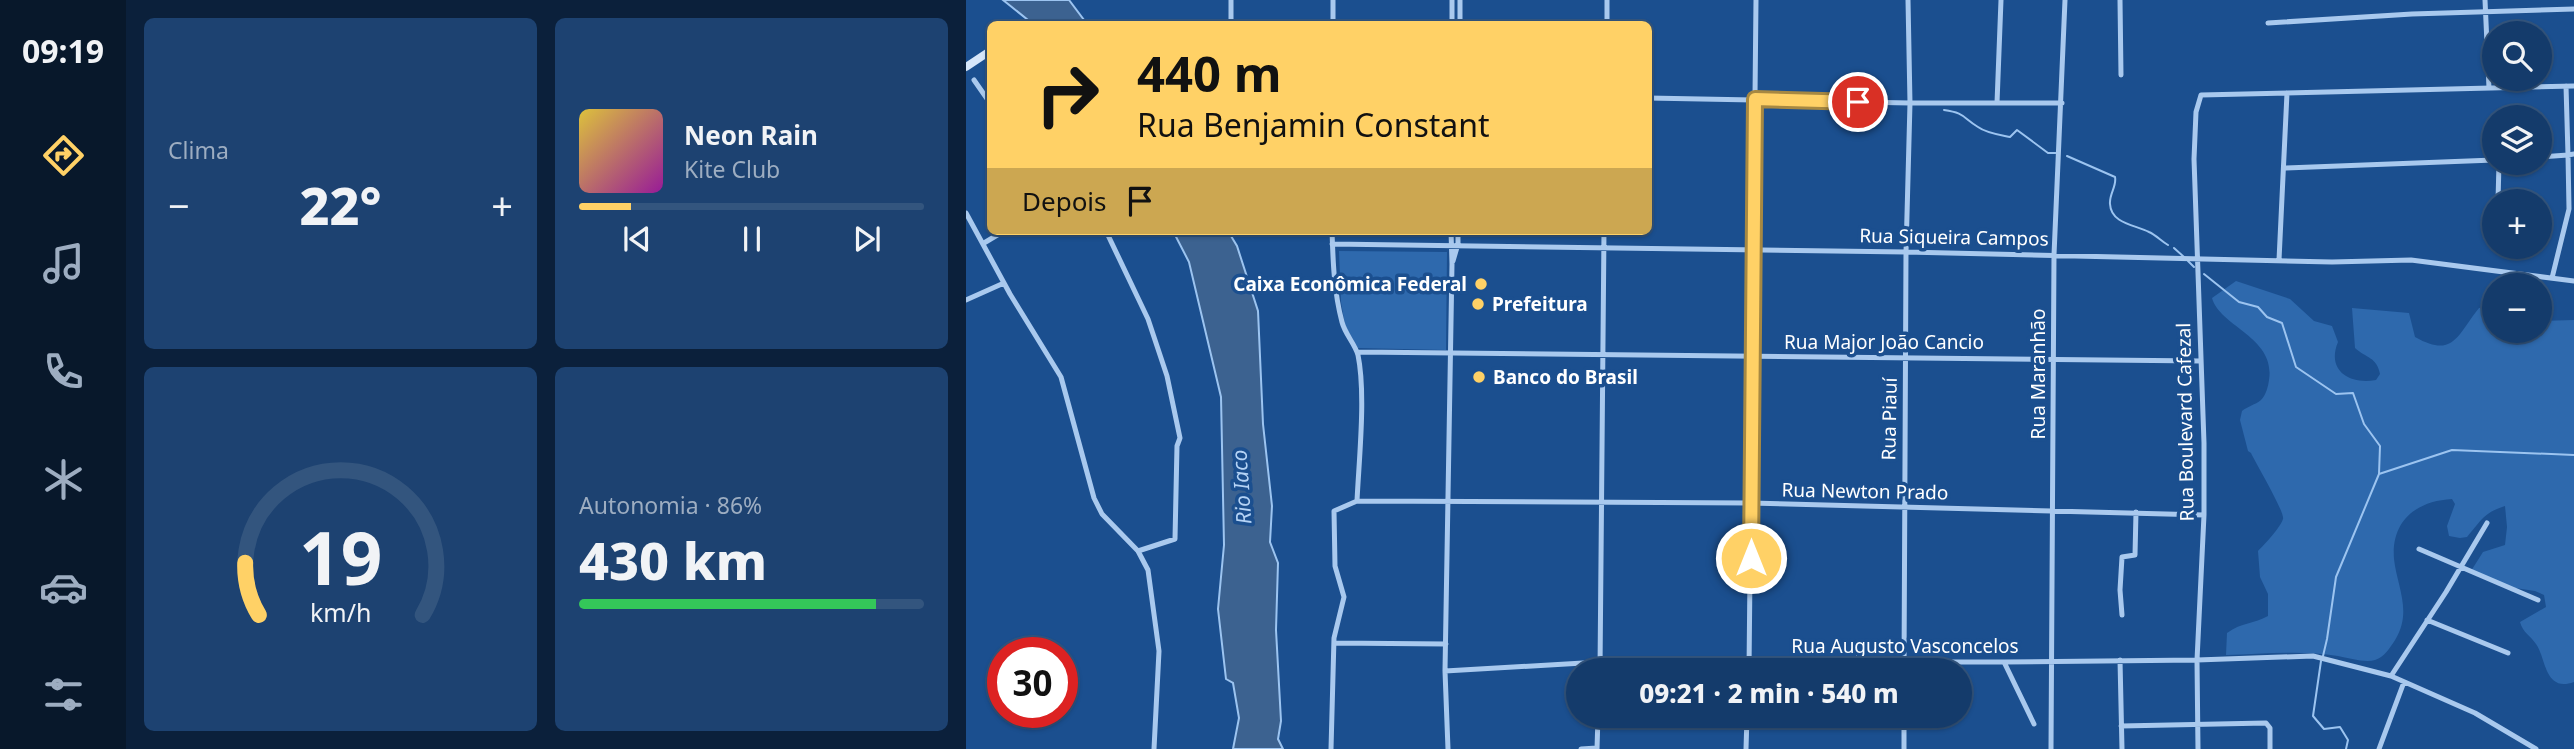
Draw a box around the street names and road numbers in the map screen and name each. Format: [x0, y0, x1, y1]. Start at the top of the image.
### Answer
street label: Rua Siqueira Campos [1859, 222, 2049, 252]
street label: Rua Maranhão [2025, 309, 2051, 439]
street label: Rua Boulevard Cafezal [2170, 322, 2200, 522]
street label: Rua Major João Cancio [1784, 329, 1984, 355]
street label: Rua Piauí [1875, 376, 1903, 461]
street label: Rua Newton Prado [1781, 477, 1949, 505]
street label: Rua Augusto Vasconcelos [1791, 633, 2019, 659]

